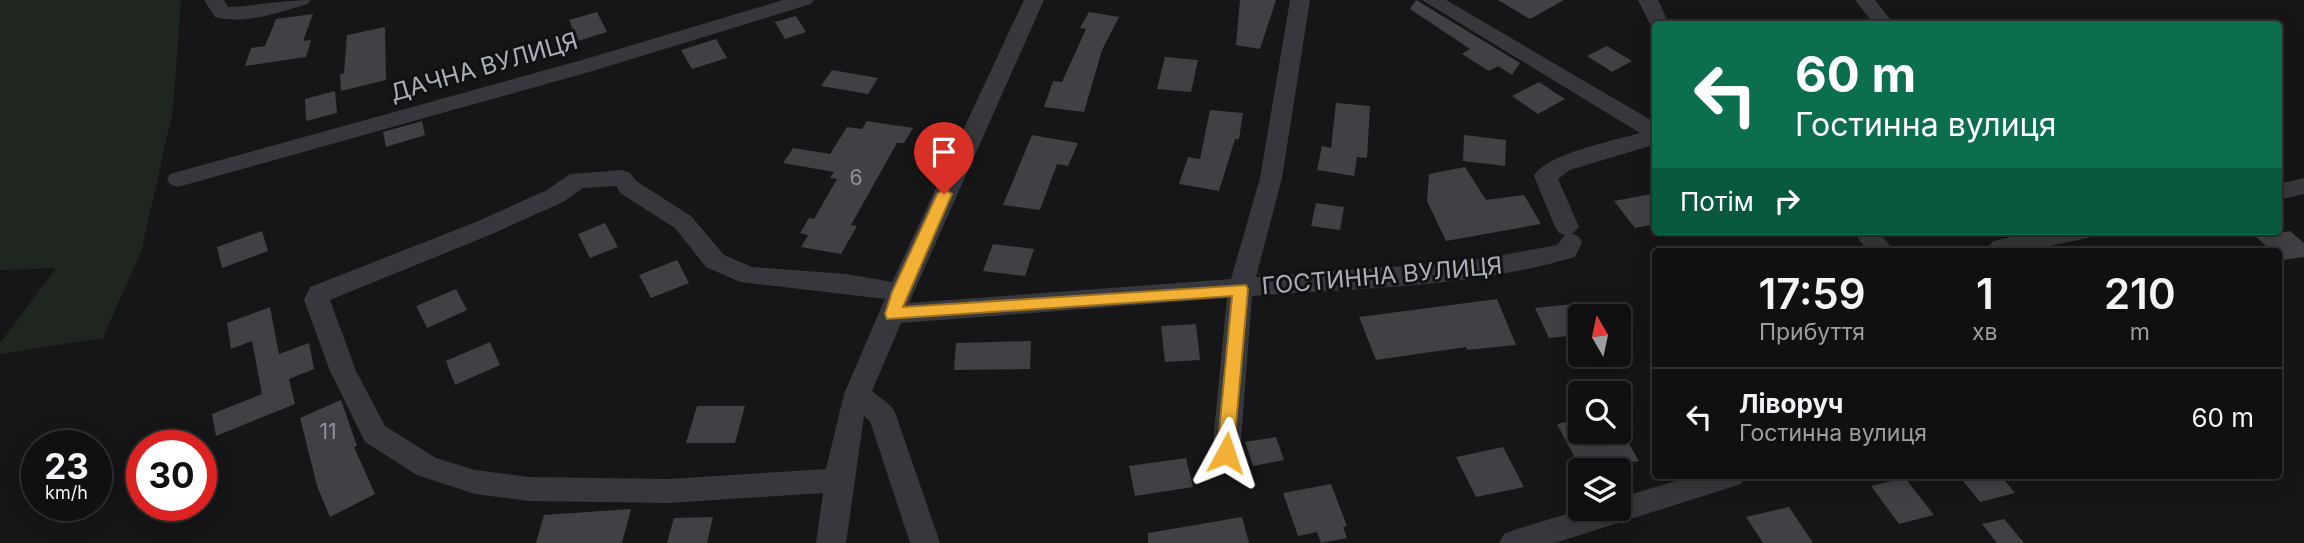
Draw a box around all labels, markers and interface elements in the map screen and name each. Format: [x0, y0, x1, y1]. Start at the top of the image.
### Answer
street label: ДАЧНА ВУЛИЦЯ [387, 26, 581, 107]
text: 60 m [1795, 45, 1916, 104]
icon: left [1680, 49, 1771, 140]
text: Гостинна вулиця [1795, 105, 2056, 144]
pin [914, 122, 974, 194]
icon: arrive [925, 133, 963, 171]
house number: 6 [849, 165, 863, 190]
icon: right [1768, 182, 1806, 220]
text: Потім [1680, 186, 1754, 217]
street label: ГОСТИННА ВУЛИЦЯ [1261, 251, 1503, 300]
text: 17:59 [1758, 268, 1866, 319]
text: 1 [1976, 268, 1994, 319]
text: 210 [2104, 268, 2176, 319]
north arrow [1568, 304, 1631, 368]
map controls [1568, 304, 1631, 521]
text: Прибуття [1759, 318, 1865, 346]
text: хв [1972, 318, 1998, 346]
text: m [2130, 318, 2150, 346]
button: search [1568, 381, 1631, 444]
text: Ліворуч [1739, 388, 1843, 419]
icon: left [1680, 398, 1718, 436]
text: 60 m [2191, 402, 2254, 433]
position arrow [1189, 416, 1263, 490]
house number: 11 [319, 419, 337, 444]
text: Гостинна вулиця [1739, 419, 1927, 447]
speed limit sign: 30 [126, 430, 217, 521]
text: 23 [44, 445, 89, 487]
button: layers [1568, 458, 1631, 521]
text: km/h [45, 482, 88, 503]

